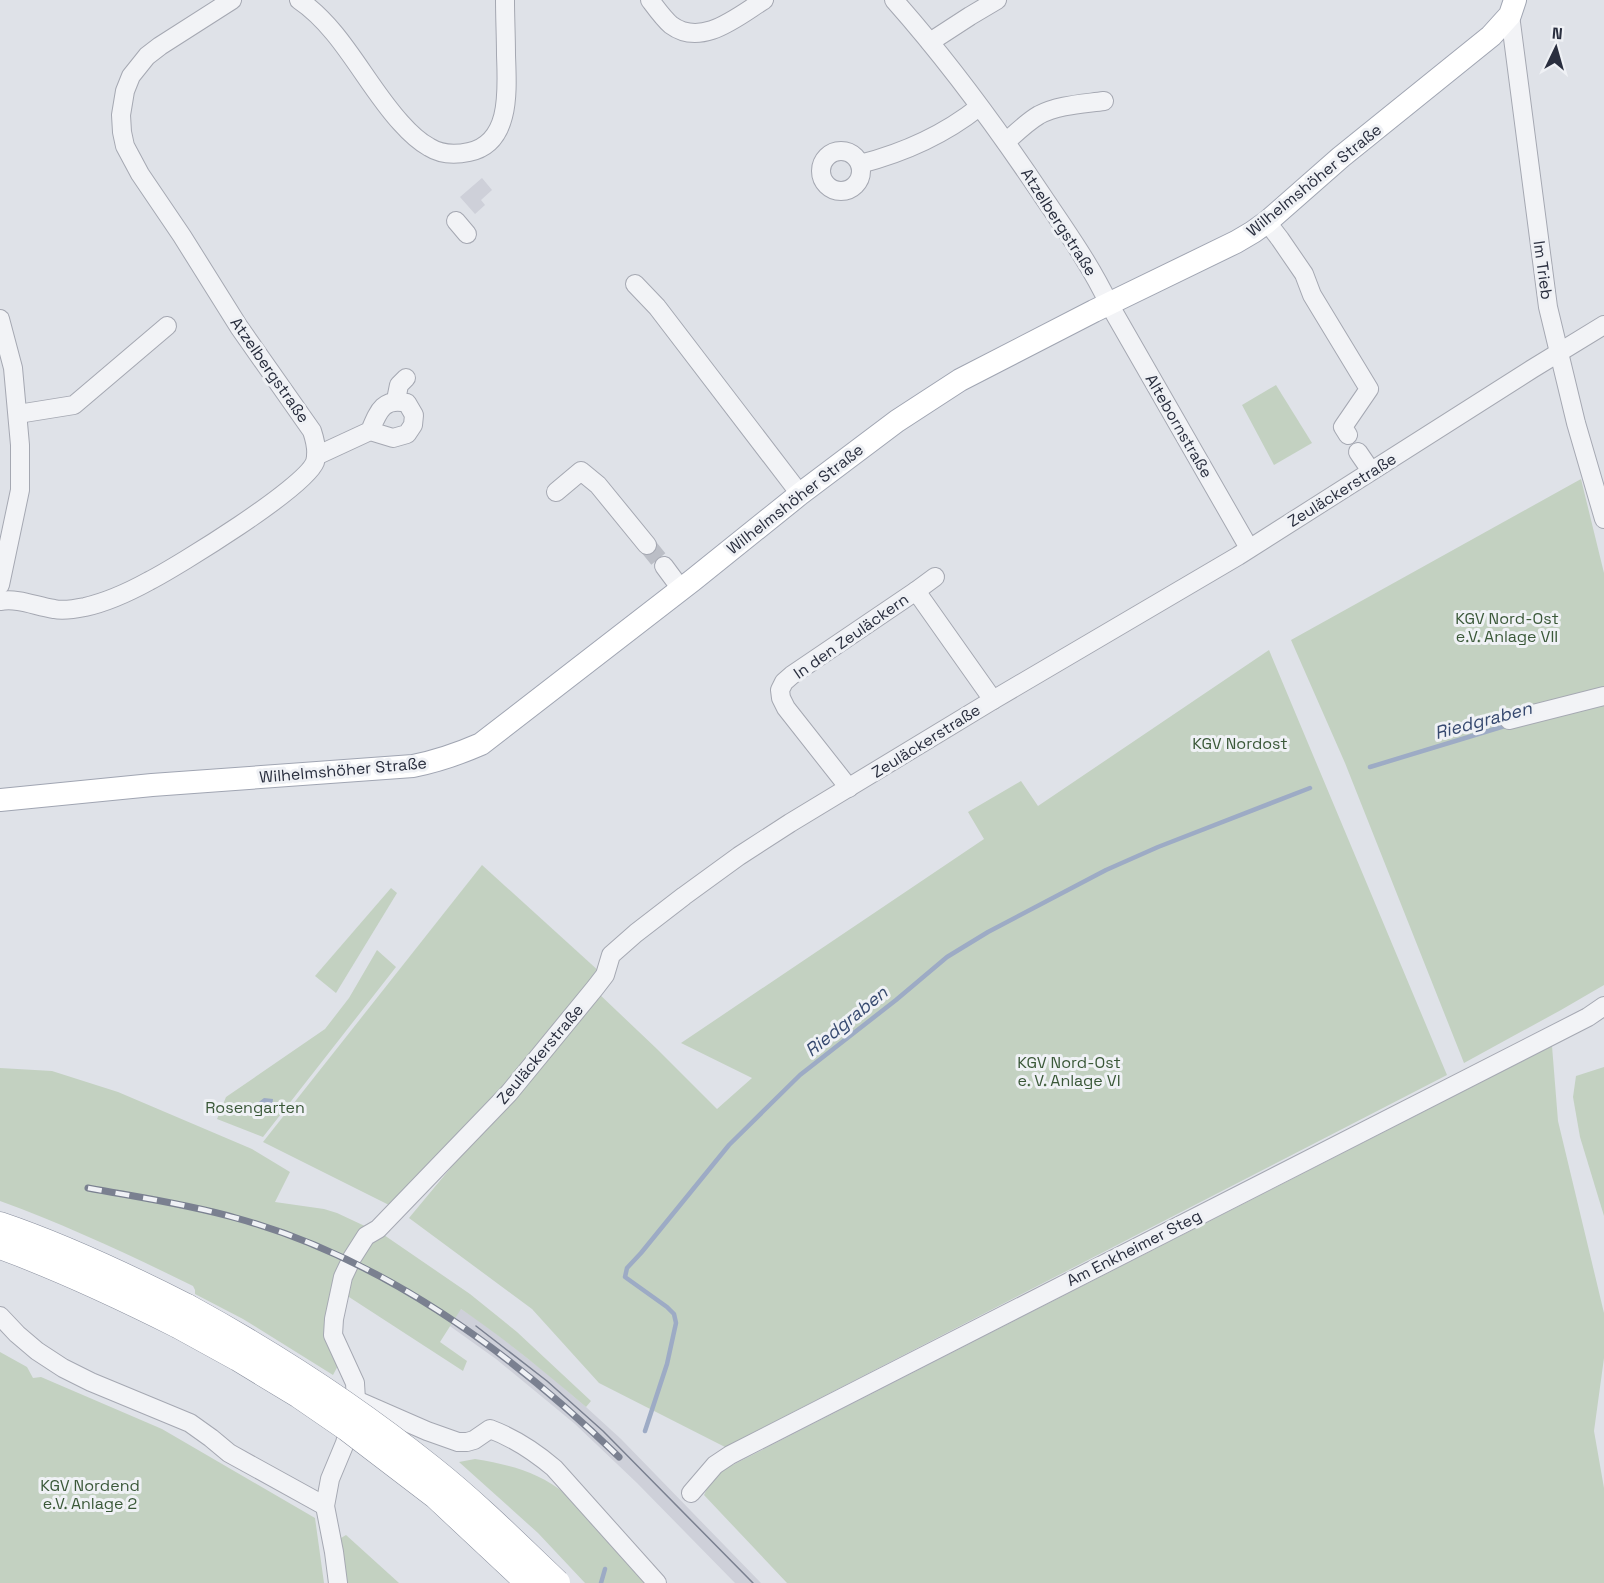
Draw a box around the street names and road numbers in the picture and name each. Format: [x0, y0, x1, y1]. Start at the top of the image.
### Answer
street label: Wilhelmshöher Straße [1242, 119, 1386, 241]
street label: Atzelbergstraße [1016, 164, 1102, 280]
street label: Im Trieb [1528, 239, 1558, 301]
street label: Atzelbergstraße [226, 313, 314, 427]
street label: Altebornstraße [1141, 370, 1217, 482]
street label: Wilhelmshöher Straße [722, 439, 868, 559]
street label: Zeuläckerstraße [1284, 448, 1400, 532]
street label: In den Zeuläckern [789, 588, 913, 684]
street label: Zeuläckerstraße [868, 699, 984, 783]
street label: Wilhelmshöher Straße [258, 752, 428, 788]
street label: Zeuläckerstraße [492, 1000, 588, 1108]
street label: Am Enkheimer Steg [1063, 1205, 1205, 1291]

